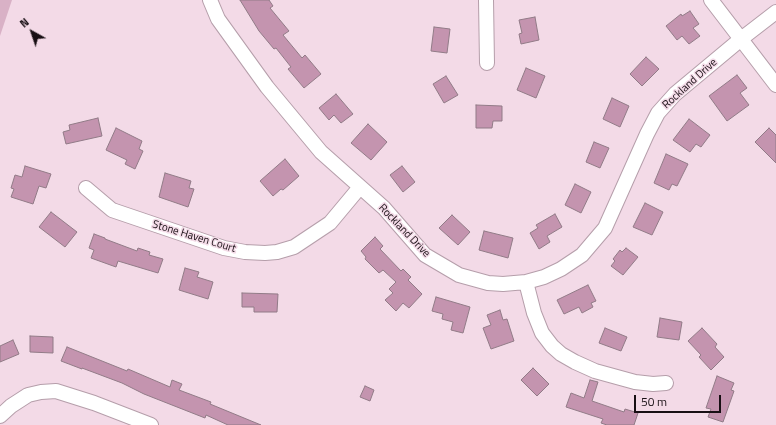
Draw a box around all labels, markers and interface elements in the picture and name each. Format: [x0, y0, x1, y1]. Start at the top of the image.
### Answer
north arrow [12, 12, 52, 52]
text: N [16, 14, 32, 31]
street label: Rockland Drive [660, 56, 720, 112]
street label: Rockland Drive [375, 202, 433, 260]
street label: Stone Haven Court [151, 218, 237, 256]
scale bar [636, 387, 723, 413]
text: 50 m [641, 392, 667, 411]

